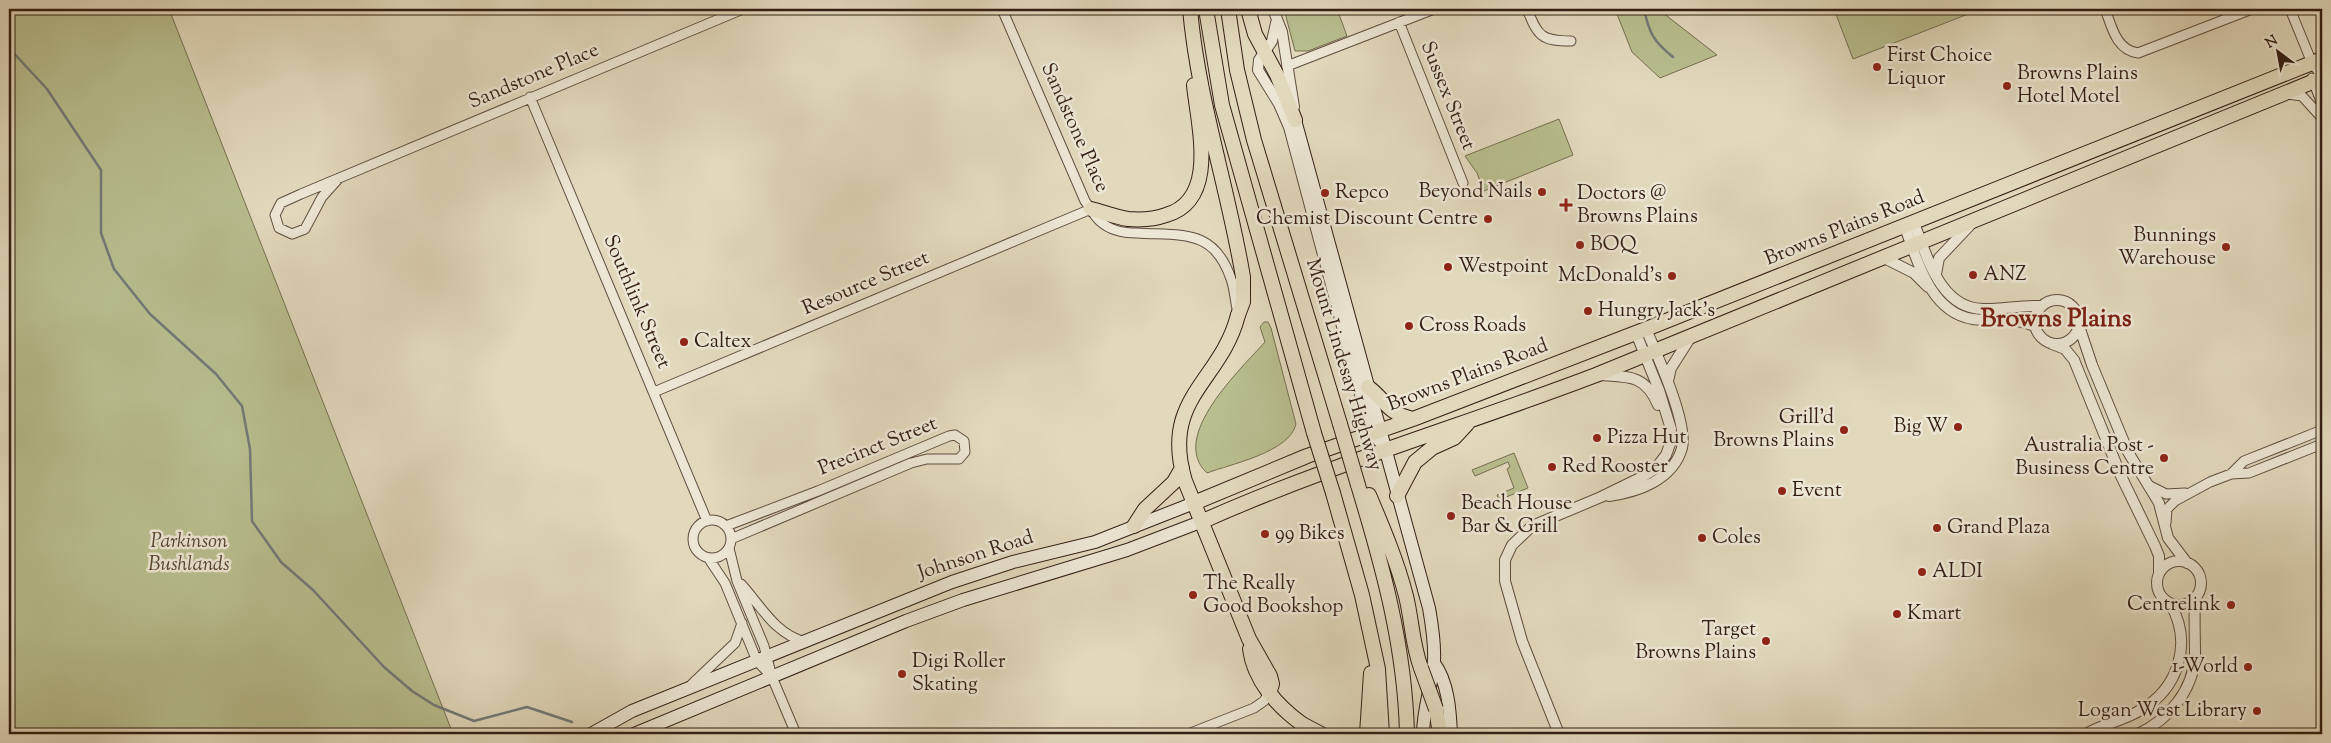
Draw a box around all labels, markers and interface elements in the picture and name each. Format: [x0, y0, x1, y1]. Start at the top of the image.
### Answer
north arrow [2254, 28, 2304, 78]
text: N [2262, 31, 2282, 54]
street label: Sandstone Place [464, 36, 604, 118]
street label: Sussex Street [1412, 37, 1482, 155]
place label: First Choice Liquor [1887, 42, 1992, 94]
street label: Sandstone Place [1032, 59, 1116, 197]
place label: Browns Plains Hotel Motel [2017, 60, 2138, 112]
marker: First Choice Liquor [1871, 61, 1883, 73]
marker: Browns Plains Hotel Motel [2001, 80, 2013, 92]
place label: Beyond Nails [1418, 178, 1532, 207]
place label: Repco [1335, 179, 1389, 208]
place label: Doctors @ Browns Plains [1577, 180, 1698, 232]
street label: Browns Plains Road [1761, 184, 1929, 274]
marker: Beyond Nails [1536, 186, 1548, 198]
marker: Repco [1319, 187, 1331, 199]
marker: Doctors @ Browns Plains [1559, 198, 1573, 212]
place label: Chemist Discount Centre [1256, 205, 1478, 234]
marker: Chemist Discount Centre [1482, 213, 1494, 225]
place label: Bunnings Warehouse [2118, 222, 2216, 274]
street label: Southlink Street [595, 231, 677, 374]
place label: BOQ [1590, 231, 1639, 260]
marker: BOQ [1574, 239, 1586, 251]
marker: Bunnings Warehouse [2220, 241, 2232, 253]
street label: Resource Street [798, 244, 934, 324]
place label: Westpoint [1458, 253, 1549, 282]
street label: Mount Lindesay Highway [1297, 255, 1389, 475]
marker: Westpoint [1442, 261, 1454, 273]
place label: ANZ [1983, 261, 2026, 290]
place label: McDonald's [1558, 262, 1662, 291]
marker: ANZ [1967, 269, 1979, 281]
marker: McDonald's [1666, 270, 1678, 282]
place label: Hungry Jack's [1598, 297, 1715, 326]
district label: Browns Plains [1980, 302, 2132, 338]
marker: Hungry Jack's [1582, 305, 1594, 317]
place label: Cross Roads [1419, 312, 1526, 341]
marker: Cross Roads [1403, 320, 1415, 332]
place label: Caltex [694, 328, 751, 357]
street label: Browns Plains Road [1383, 332, 1553, 420]
marker: Caltex [678, 336, 690, 348]
place label: Grill'd Browns Plains [1713, 404, 1834, 456]
street label: Precinct Street [814, 410, 942, 484]
place label: Big W [1894, 413, 1948, 442]
marker: Big W [1952, 421, 1964, 433]
place label: Pizza Hut [1607, 424, 1687, 453]
marker: Grill'd Browns Plains [1838, 424, 1850, 436]
marker: Pizza Hut [1591, 432, 1603, 444]
place label: Australia Post - Business Centre [2015, 432, 2154, 484]
marker: Australia Post - Business Centre [2158, 452, 2170, 464]
place label: Red Rooster [1562, 453, 1668, 482]
marker: Red Rooster [1546, 461, 1558, 473]
place label: Event [1792, 477, 1842, 506]
marker: Event [1776, 485, 1788, 497]
place label: Beach House Bar & Grill [1461, 490, 1572, 542]
marker: Beach House Bar & Grill [1445, 510, 1457, 522]
place label: Grand Plaza [1947, 514, 2050, 543]
place label: 99 Bikes [1275, 520, 1345, 549]
marker: Grand Plaza [1931, 522, 1943, 534]
street label: Johnson Road [913, 524, 1038, 589]
place label: Coles [1712, 524, 1761, 553]
park label: Parkinson Bushlands [148, 528, 230, 580]
marker: 99 Bikes [1259, 528, 1271, 540]
marker: Coles [1696, 532, 1708, 544]
place label: ALDI [1932, 558, 1983, 587]
marker: ALDI [1916, 566, 1928, 578]
place label: The Really Good Bookshop [1203, 570, 1343, 622]
marker: The Really Good Bookshop [1187, 589, 1199, 601]
place label: Centrelink [2127, 591, 2221, 620]
marker: Centrelink [2225, 599, 2237, 611]
place label: Kmart [1907, 600, 1961, 629]
marker: Kmart [1891, 608, 1903, 620]
place label: Target Browns Plains [1635, 616, 1756, 668]
marker: Target Browns Plains [1760, 635, 1772, 647]
place label: Digi Roller Skating [912, 648, 1006, 700]
place label: 1-World [2172, 653, 2238, 682]
marker: 1-World [2242, 661, 2254, 673]
marker: Digi Roller Skating [896, 668, 908, 680]
place label: Logan West Library [2078, 697, 2247, 726]
marker: Logan West Library [2251, 705, 2263, 717]

